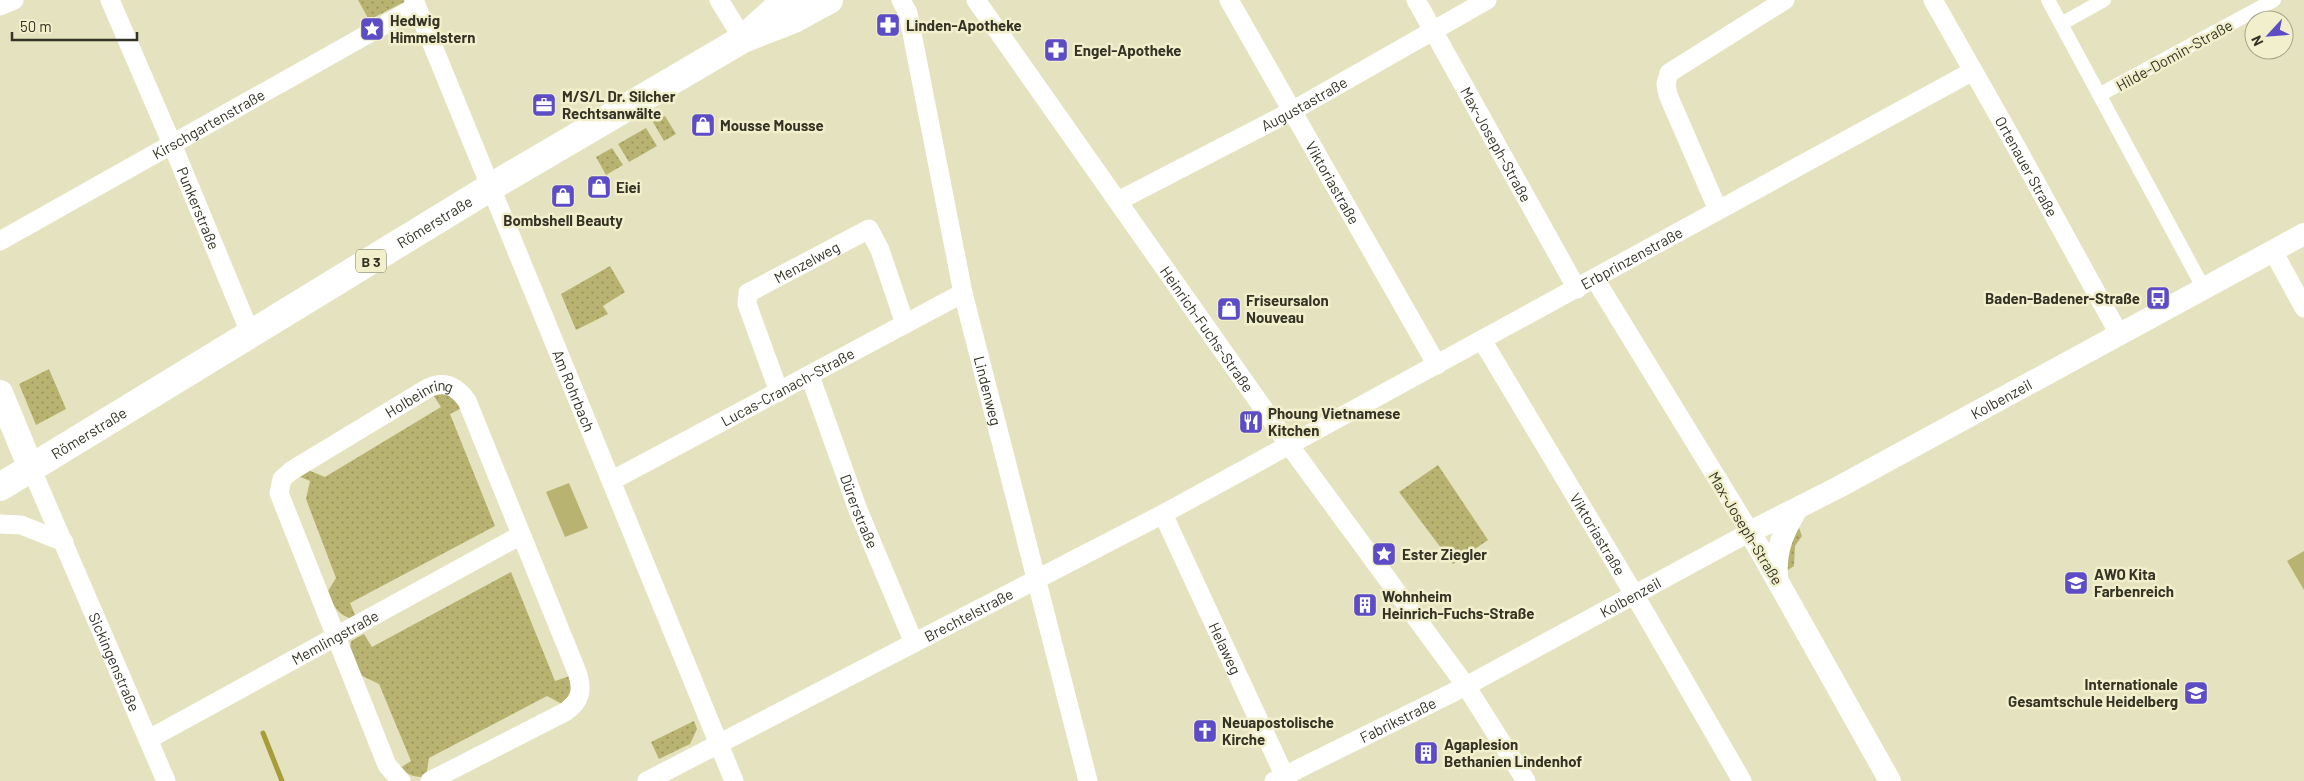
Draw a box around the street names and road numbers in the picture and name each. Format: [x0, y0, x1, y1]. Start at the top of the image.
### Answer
street label: Hilde-Domin-Straße [2113, 16, 2235, 94]
street label: Augustastraße [1258, 73, 1350, 135]
street label: Max-Joseph-Straße [1457, 83, 1536, 205]
street label: Kirschgartenstraße [149, 85, 268, 163]
street label: Ortenauer Straße [1992, 113, 2062, 220]
street label: Viktoriastraße [1302, 138, 1364, 227]
street label: Punkerstraße [173, 164, 224, 252]
street label: Römerstraße [393, 192, 475, 251]
street label: Erbprinzenstraße [1577, 223, 1686, 293]
street label: Menzelweg [771, 237, 842, 287]
road number: B 3 [356, 250, 386, 272]
street label: Heinrich-Fuchs-Straße [1157, 262, 1258, 395]
street label: Lucas-Cranach-Straße [718, 344, 857, 430]
street label: Am Rohrbach [549, 347, 599, 434]
street label: Lindenweg [970, 354, 1006, 427]
street label: Kolbenzeil [1968, 375, 2035, 423]
street label: Holbeinring [382, 376, 456, 421]
street label: Römerstraße [48, 403, 130, 463]
street label: Max-Joseph-Straße [1705, 468, 1787, 588]
street label: Dürerstraße [837, 472, 882, 551]
street label: Viktoriastraße [1567, 490, 1630, 578]
street label: Kolbenzeil [1597, 573, 1664, 621]
street label: Brechtelstraße [921, 584, 1016, 645]
street label: Memlingstraße [288, 606, 382, 668]
street label: Sickingenstraße [85, 609, 144, 714]
street label: Helaweg [1206, 619, 1245, 677]
street label: Fabrikstraße [1357, 693, 1439, 746]

